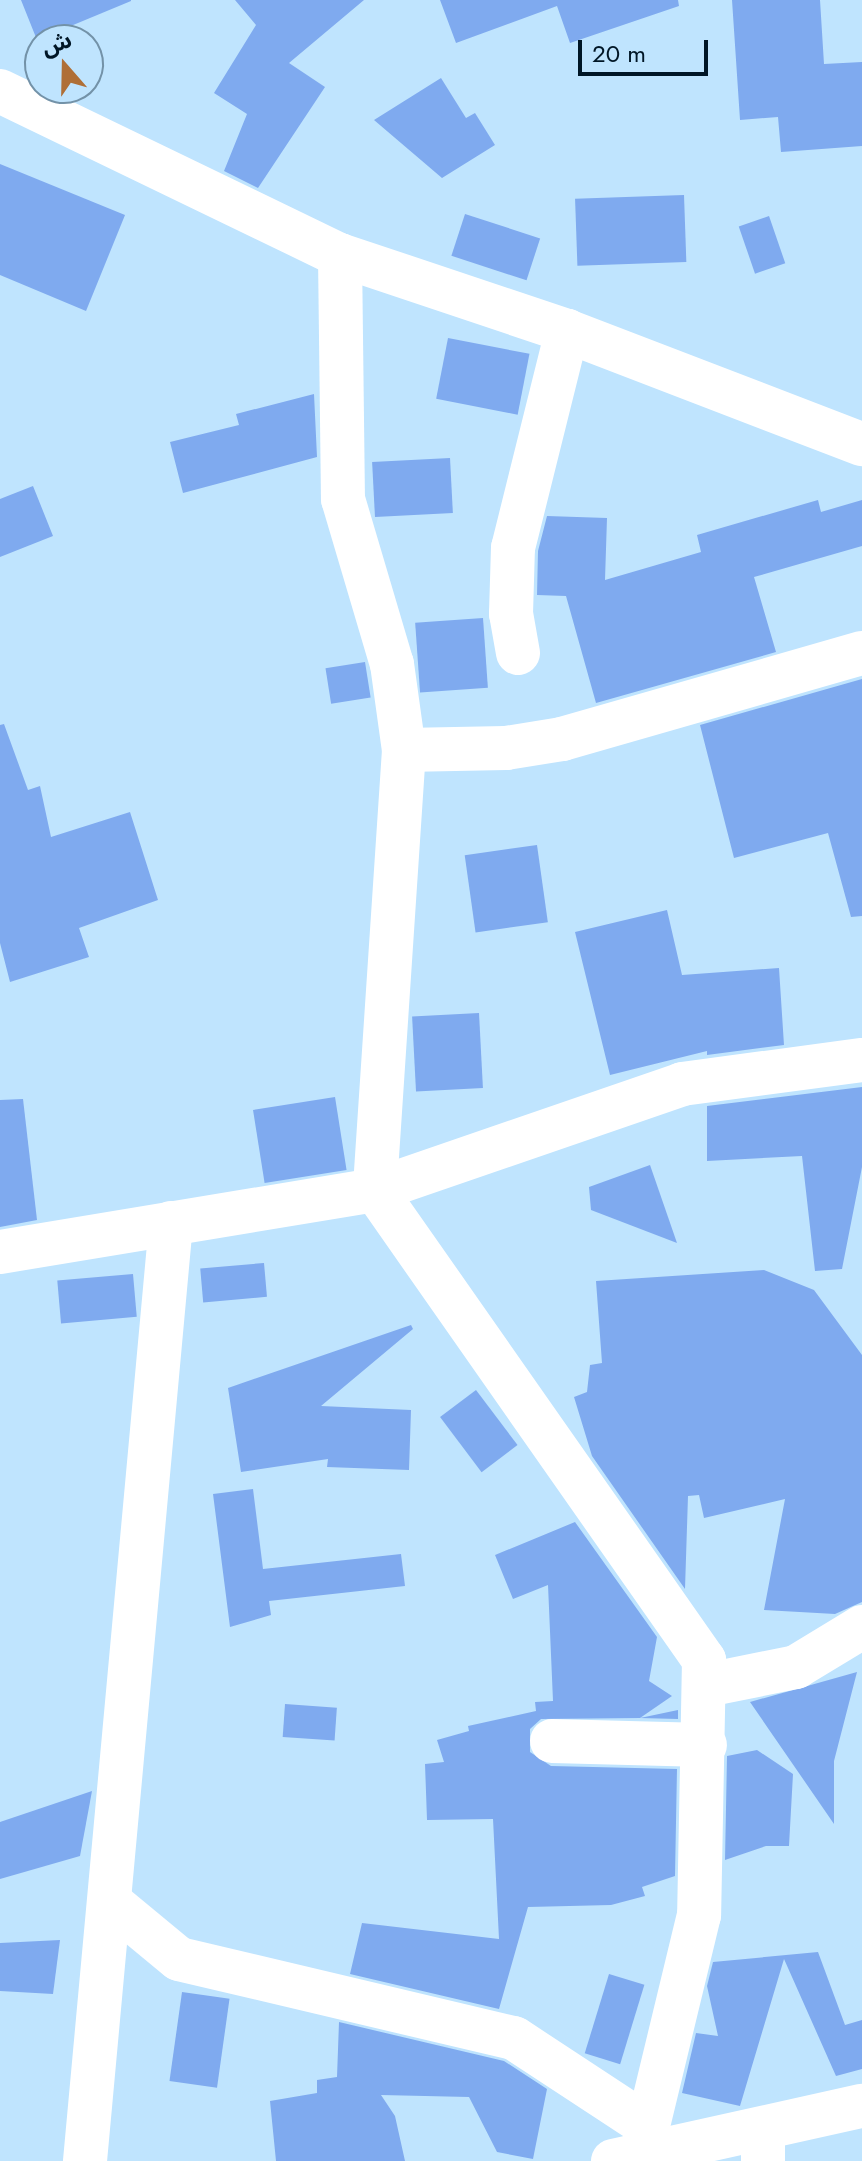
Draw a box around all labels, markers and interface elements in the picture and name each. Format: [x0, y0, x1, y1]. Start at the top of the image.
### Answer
text: ش [37, 23, 76, 64]
north arrow [24, 24, 104, 104]
scale bar [582, 24, 712, 74]
text: 20 m [592, 36, 646, 71]

